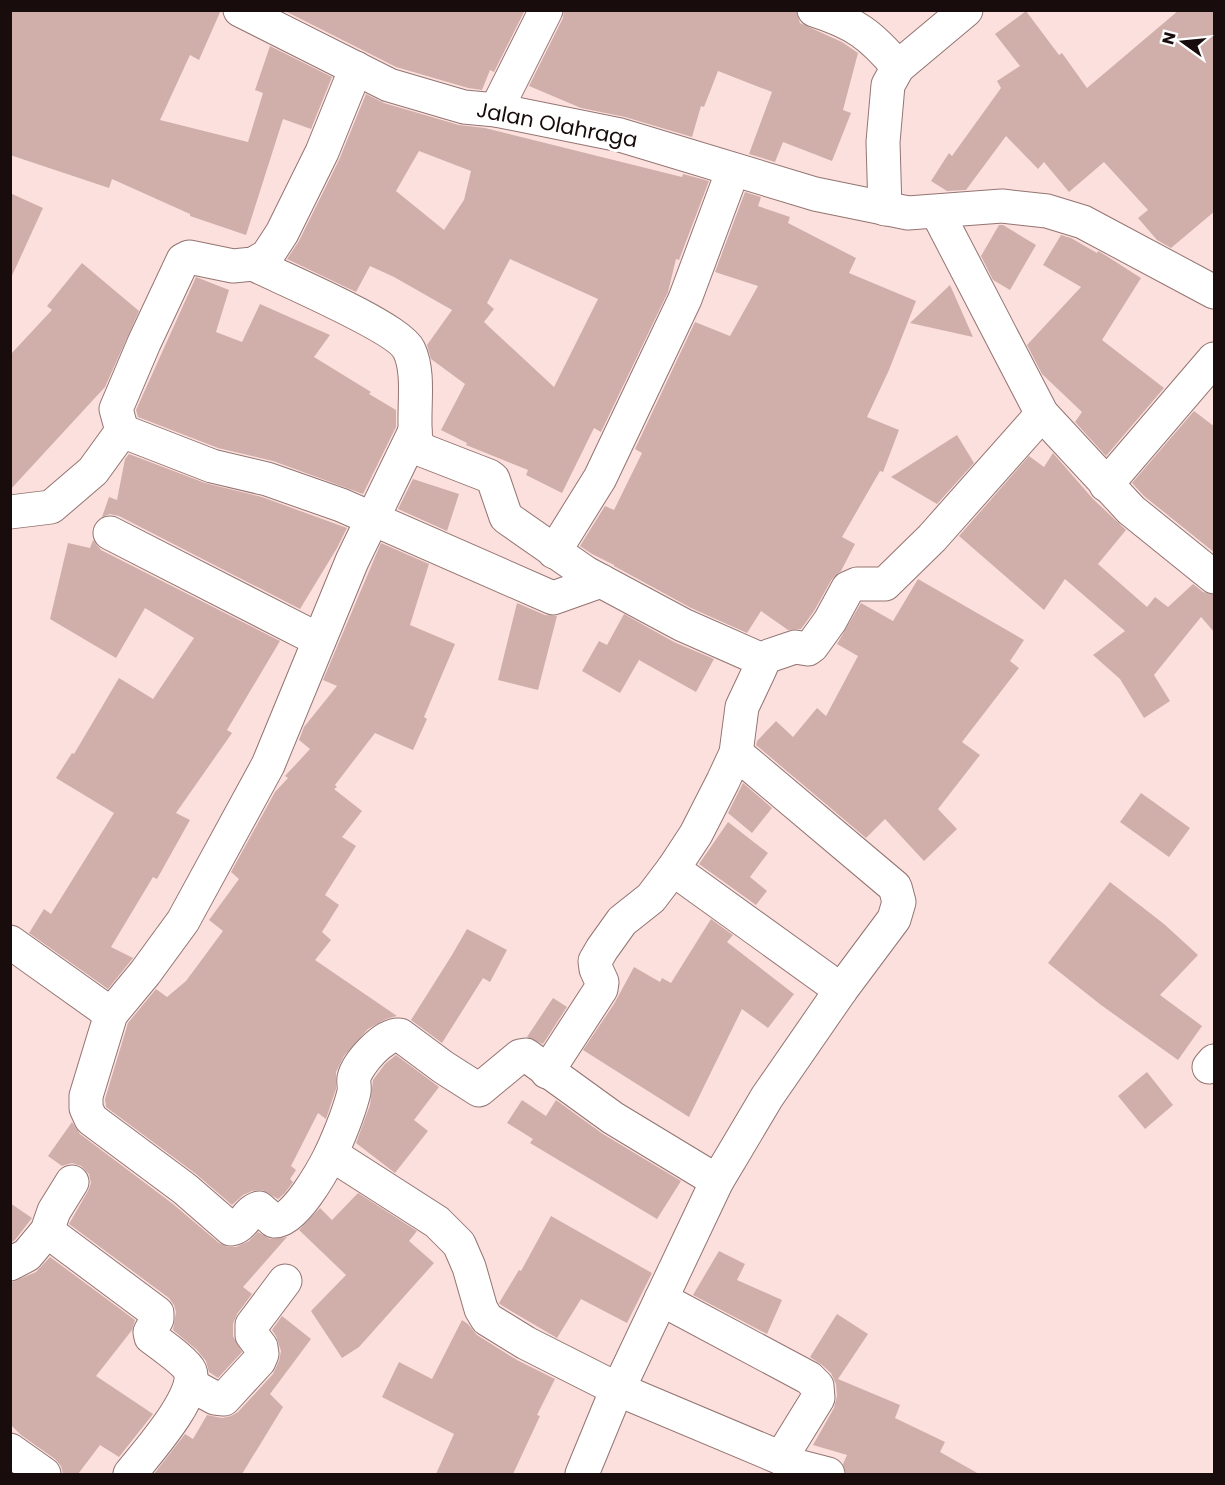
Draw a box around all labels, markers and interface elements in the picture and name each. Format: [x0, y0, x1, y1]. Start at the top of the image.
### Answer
north arrow [1153, 12, 1213, 72]
text: N [1156, 29, 1182, 47]
street label: Jalan Olahraga [474, 95, 640, 154]

